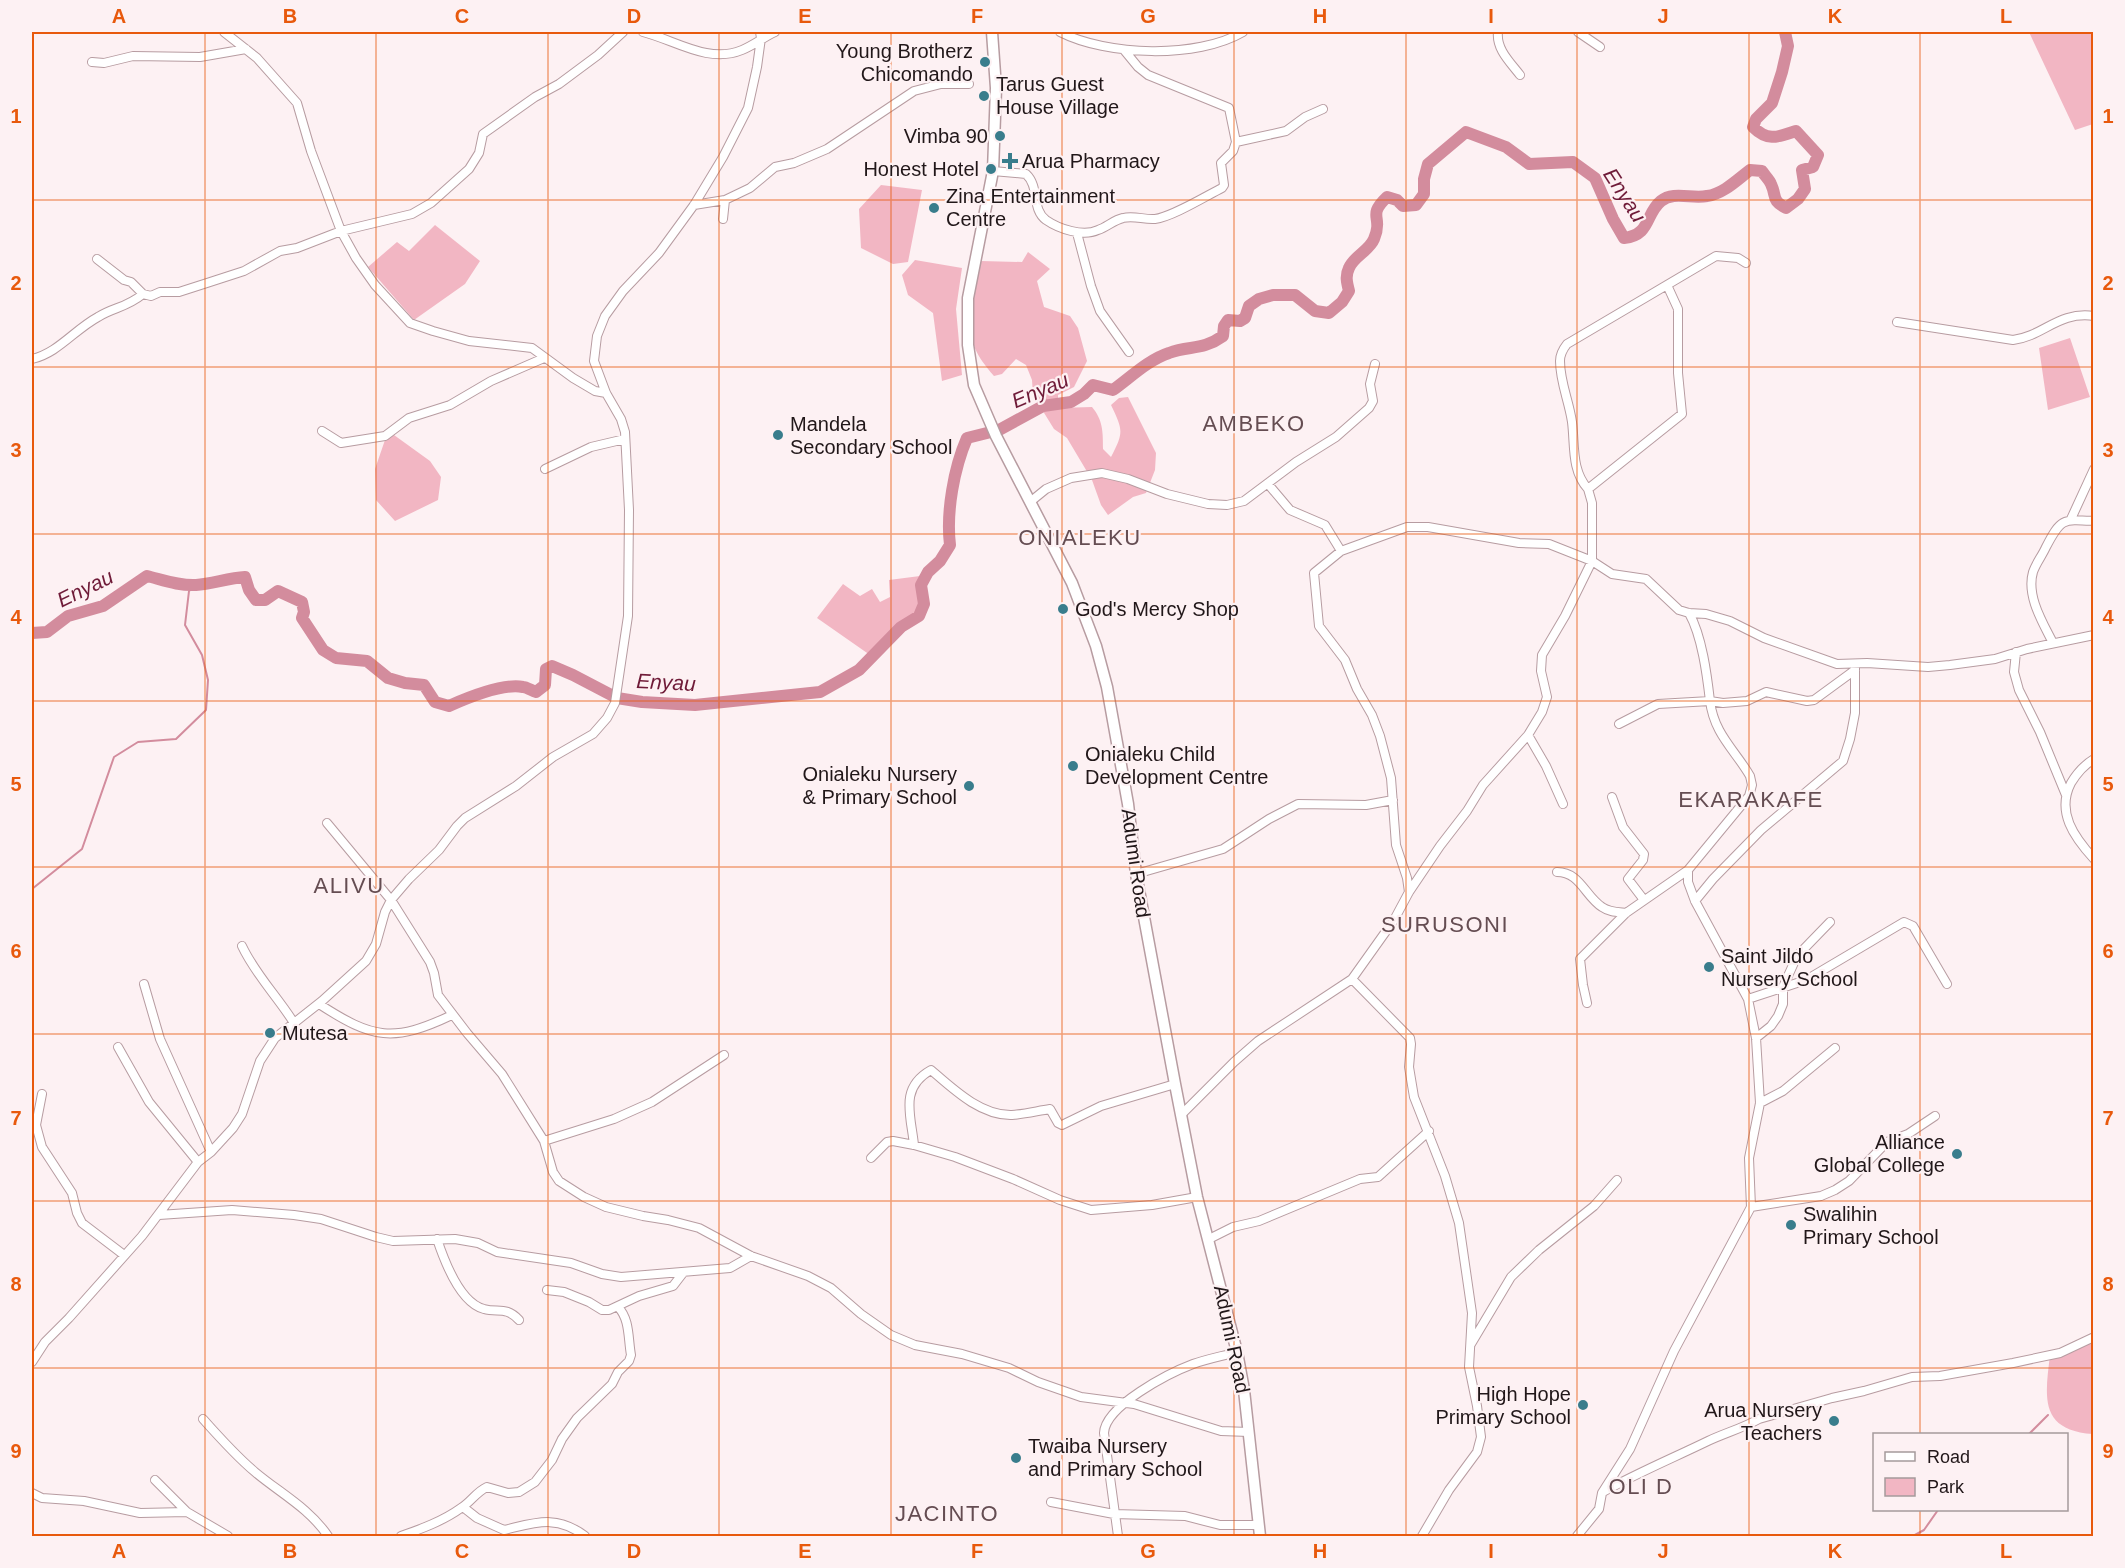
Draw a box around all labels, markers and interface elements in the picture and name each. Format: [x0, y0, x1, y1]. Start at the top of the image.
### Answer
text: A [112, 5, 126, 27]
text: B [283, 5, 297, 27]
text: C [455, 5, 469, 27]
text: D [627, 5, 641, 27]
text: E [798, 5, 812, 27]
text: F [971, 5, 983, 27]
text: G [1140, 5, 1156, 27]
text: H [1313, 5, 1327, 27]
text: I [1488, 5, 1494, 27]
text: J [1657, 5, 1669, 27]
text: K [1828, 5, 1843, 27]
text: L [2000, 5, 2012, 27]
place label: Young Brotherz Chicomando [836, 40, 973, 85]
marker: Young Brotherz Chicomando [978, 55, 992, 69]
place label: Tarus Guest House Village [996, 73, 1119, 118]
marker: Tarus Guest House Village [977, 89, 991, 103]
text: 1 [10, 105, 22, 127]
text: 1 [2102, 105, 2114, 127]
place label: Vimba 90 [904, 125, 988, 147]
marker: Vimba 90 [993, 129, 1007, 143]
place label: Arua Pharmacy [1022, 150, 1160, 172]
marker: Arua Pharmacy [1003, 154, 1017, 168]
place label: Honest Hotel [863, 158, 979, 180]
marker: Honest Hotel [984, 162, 998, 176]
water label: Enyau [1599, 164, 1651, 227]
place label: Zina Entertainment Centre [946, 185, 1115, 230]
marker: Zina Entertainment Centre [927, 201, 941, 215]
text: 2 [10, 272, 22, 294]
text: 2 [2102, 272, 2114, 294]
water label: Enyau [1008, 368, 1072, 412]
district label: AMBEKO [1202, 411, 1306, 436]
place label: Mandela Secondary School [790, 413, 952, 458]
marker: Mandela Secondary School [771, 428, 785, 442]
text: 3 [10, 439, 22, 461]
text: 3 [2102, 439, 2114, 461]
district label: ONIALEKU [1018, 525, 1142, 550]
water label: Enyau [53, 564, 117, 611]
place label: God's Mercy Shop [1075, 598, 1239, 620]
marker: God's Mercy Shop [1056, 602, 1070, 616]
text: 4 [10, 606, 22, 628]
text: 4 [2102, 606, 2114, 628]
water label: Enyau [636, 669, 697, 695]
place label: Onialeku Child Development Centre [1085, 743, 1268, 788]
marker: Onialeku Child Development Centre [1066, 759, 1080, 773]
place label: Onialeku Nursery & Primary School [802, 763, 957, 808]
text: 5 [10, 773, 22, 795]
text: 5 [2102, 773, 2114, 795]
marker: Onialeku Nursery & Primary School [962, 779, 976, 793]
district label: EKARAKAFE [1678, 787, 1824, 812]
street label: Adumi Road [1117, 807, 1155, 919]
district label: ALIVU [313, 873, 385, 898]
district label: SURUSONI [1381, 912, 1509, 937]
text: 6 [10, 940, 22, 962]
text: 6 [2102, 940, 2114, 962]
place label: Saint Jildo Nursery School [1721, 945, 1858, 990]
marker: Saint Jildo Nursery School [1702, 960, 1716, 974]
place label: Mutesa [282, 1022, 348, 1044]
marker: Mutesa [263, 1026, 277, 1040]
text: 7 [10, 1107, 22, 1129]
text: 7 [2102, 1107, 2114, 1129]
place label: Alliance Global College [1814, 1131, 1945, 1176]
marker: Alliance Global College [1950, 1147, 1964, 1161]
place label: Swalihin Primary School [1803, 1203, 1939, 1248]
marker: Swalihin Primary School [1784, 1218, 1798, 1232]
text: 8 [10, 1273, 22, 1295]
text: 8 [2102, 1273, 2114, 1295]
street label: Adumi Road [1210, 1283, 1254, 1395]
place label: High Hope Primary School [1435, 1383, 1571, 1428]
marker: High Hope Primary School [1576, 1398, 1590, 1412]
place label: Arua Nursery Teachers [1704, 1399, 1822, 1444]
marker: Arua Nursery Teachers [1827, 1414, 1841, 1428]
legend [1873, 1433, 2068, 1511]
place label: Twaiba Nursery and Primary School [1028, 1435, 1203, 1480]
text: 9 [10, 1440, 22, 1462]
text: 9 [2102, 1440, 2114, 1462]
text: Road [1927, 1447, 1970, 1467]
marker: Twaiba Nursery and Primary School [1009, 1451, 1023, 1465]
district label: OLI D [1609, 1474, 1673, 1499]
text: Park [1927, 1477, 1965, 1497]
district label: JACINTO [895, 1501, 999, 1526]
text: A [112, 1540, 126, 1562]
text: B [283, 1540, 297, 1562]
text: C [455, 1540, 469, 1562]
text: D [627, 1540, 641, 1562]
text: E [798, 1540, 812, 1562]
text: F [971, 1540, 983, 1562]
text: G [1140, 1540, 1156, 1562]
text: H [1313, 1540, 1327, 1562]
text: I [1488, 1540, 1494, 1562]
text: J [1657, 1540, 1669, 1562]
text: K [1828, 1540, 1843, 1562]
text: L [2000, 1540, 2012, 1562]

